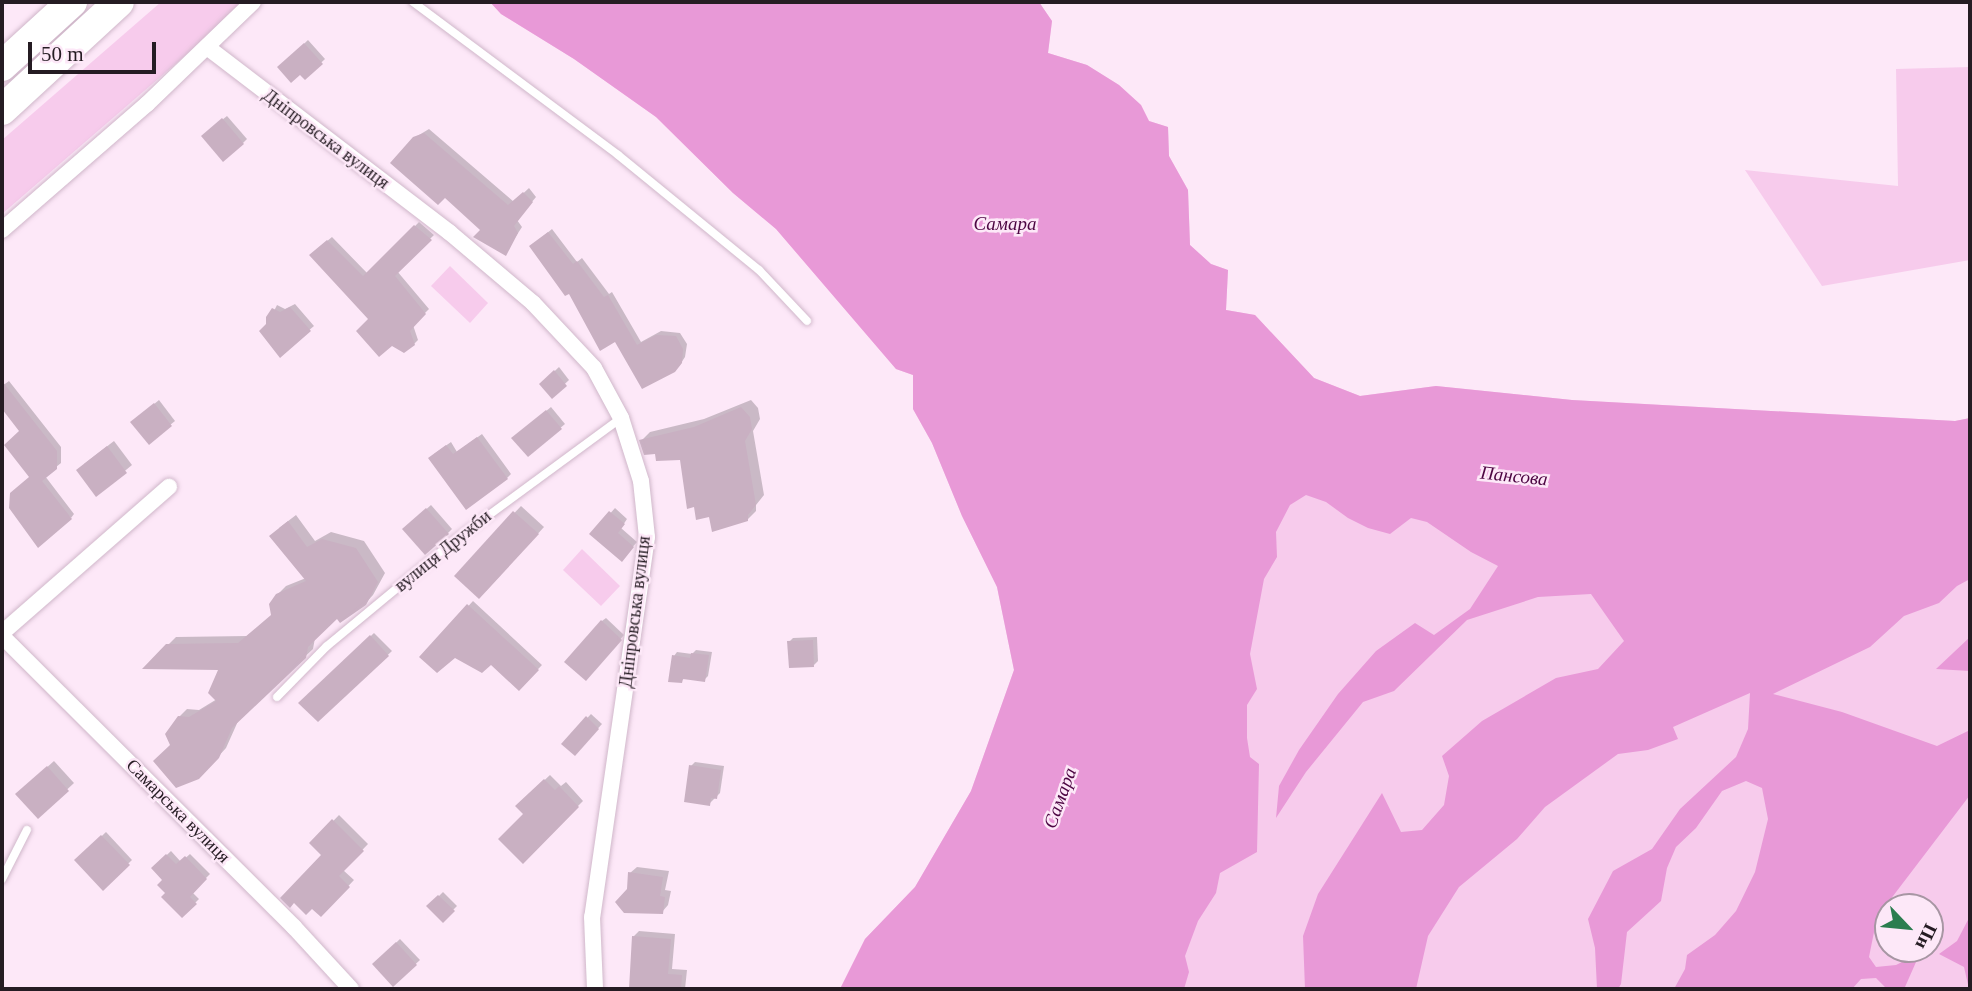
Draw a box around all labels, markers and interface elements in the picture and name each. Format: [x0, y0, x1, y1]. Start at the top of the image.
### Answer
scale bar [32, 28, 159, 72]
text: 50 m [41, 42, 84, 66]
street label: Дніпровська вулиця [259, 84, 393, 194]
water label: Самара [974, 213, 1036, 235]
water label: Пансова [1479, 461, 1549, 491]
street label: вулиця Дружби [390, 506, 496, 596]
street label: Дніпровська вулиця [615, 535, 655, 689]
street label: Самарська вулиця [122, 755, 234, 867]
water label: Самара [1039, 765, 1081, 831]
north arrow [1874, 893, 1944, 963]
text: Пн [1911, 920, 1942, 953]

